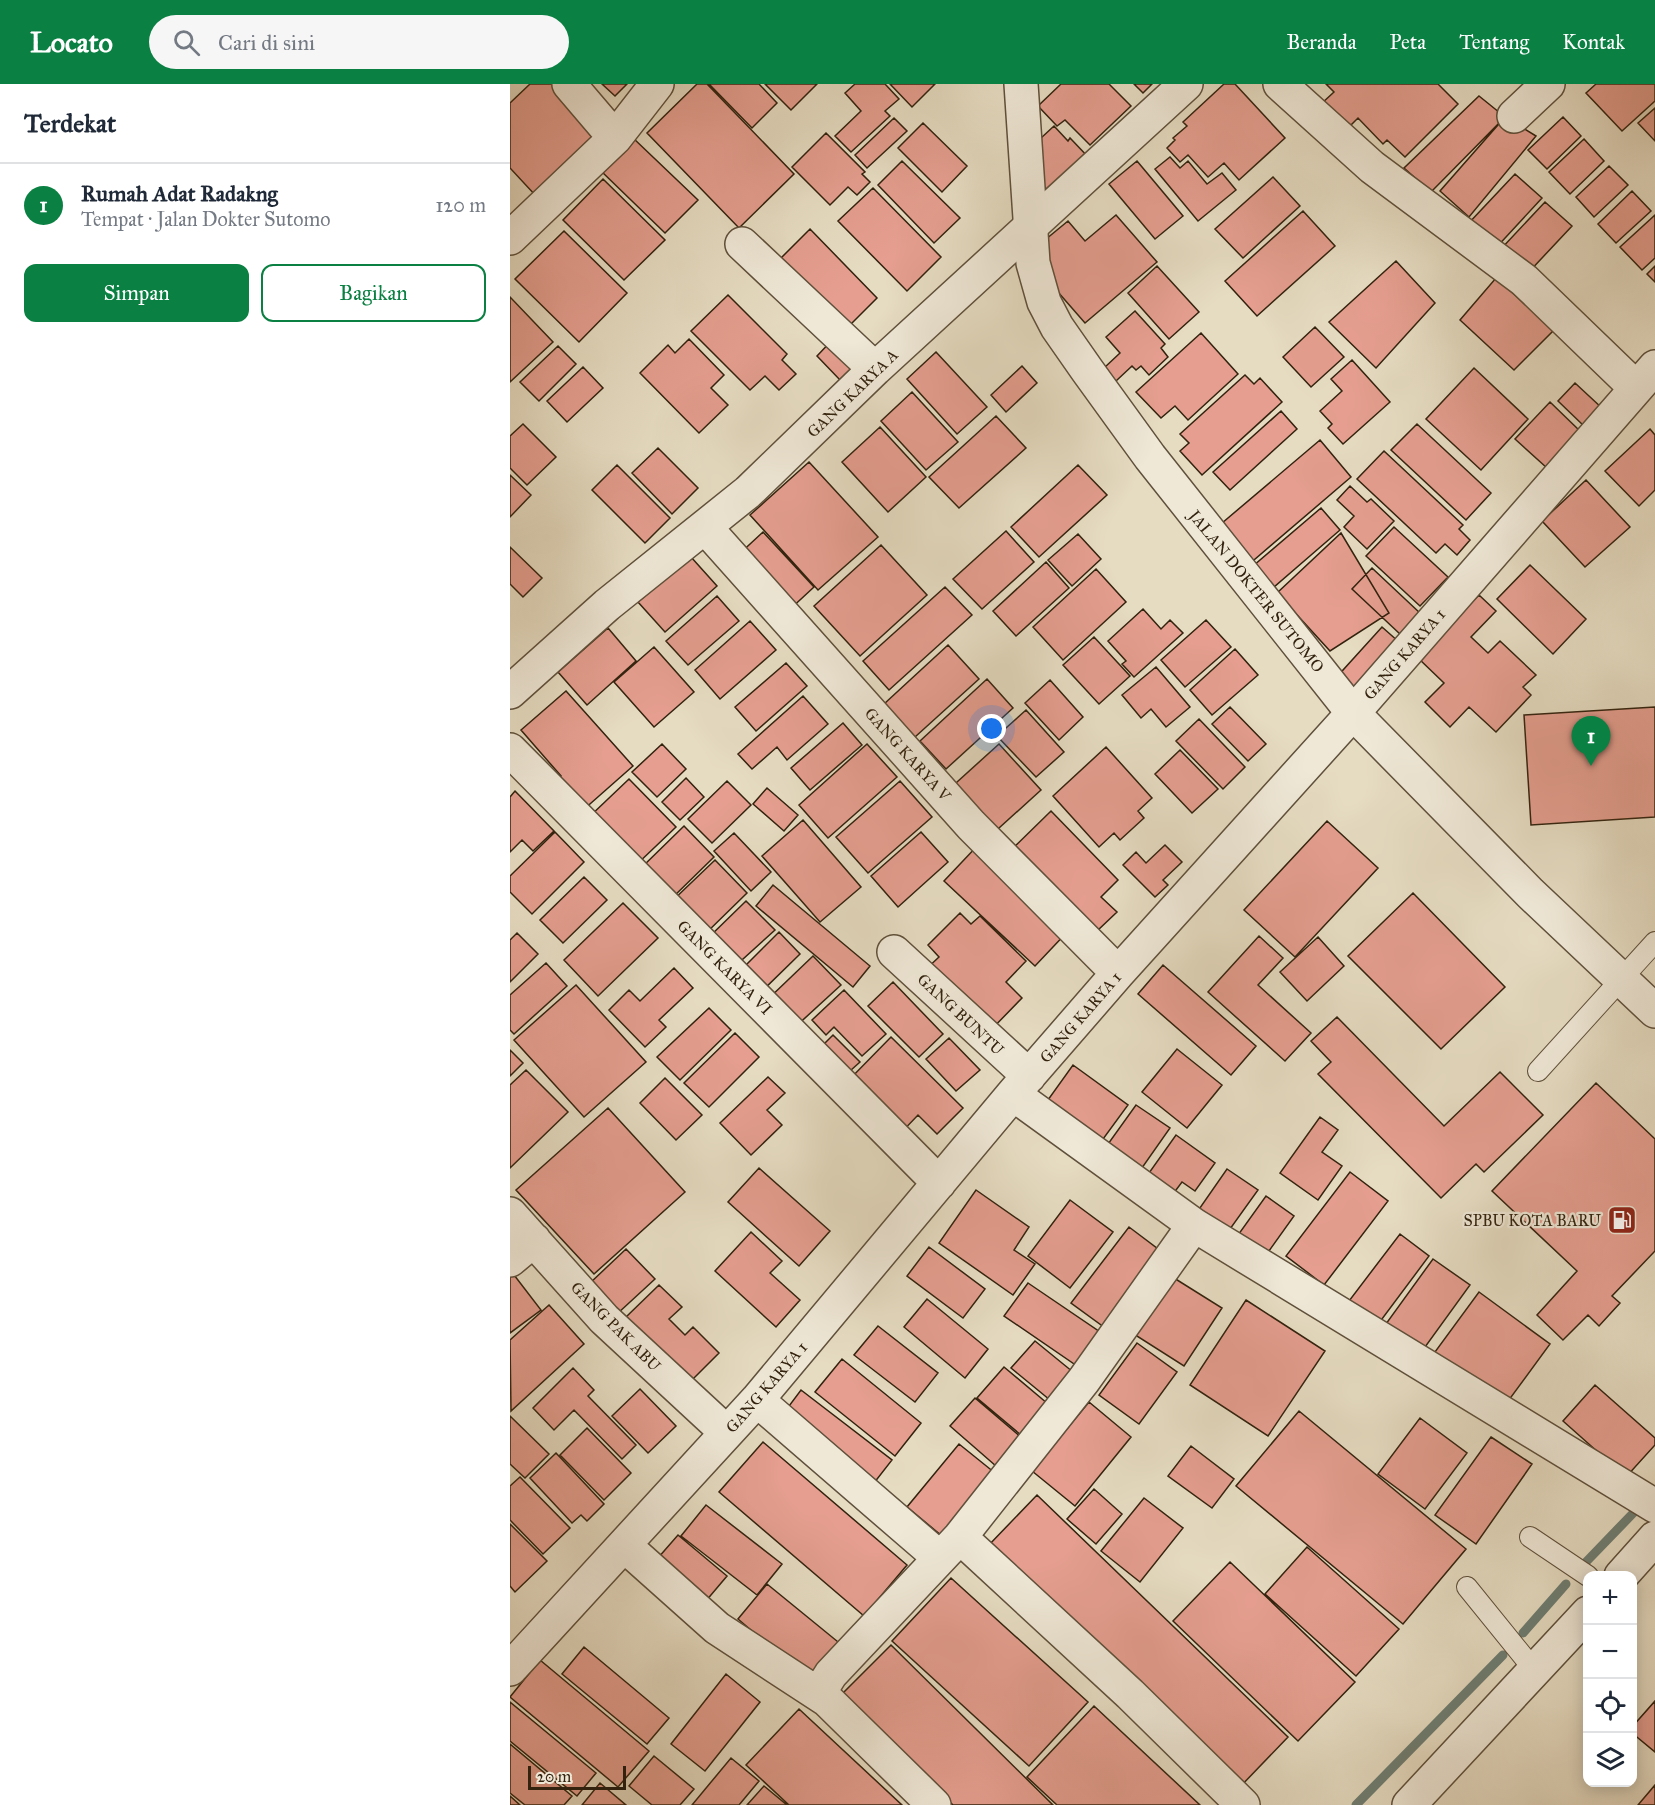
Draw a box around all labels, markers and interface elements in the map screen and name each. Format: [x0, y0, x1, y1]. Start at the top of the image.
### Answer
search box [149, 15, 569, 69]
text: Locato [30, 25, 113, 60]
icon: search [170, 26, 203, 59]
text: Cari di sini [218, 29, 315, 56]
text: Beranda [1286, 29, 1357, 55]
text: Peta [1390, 29, 1426, 55]
text: Tentang [1459, 29, 1529, 55]
text: Kontak [1562, 29, 1625, 55]
text: Terdekat [24, 107, 116, 139]
text: Rumah Adat Radakng [81, 180, 278, 207]
text: 1 [40, 193, 47, 217]
text: 120 m [435, 193, 486, 217]
text: Tempat · Jalan Dokter Sutomo [81, 207, 330, 231]
button: Simpan [24, 264, 249, 322]
button: Bagikan [261, 264, 486, 322]
street label: GANG KARYA A [803, 345, 902, 441]
street label: JALAN DOKTER SUTOMO [1183, 505, 1328, 677]
street label: GANG KARYA 1 [1360, 605, 1449, 704]
street label: GANG KARYA V [861, 704, 955, 806]
your location [977, 714, 1006, 743]
pin: 1 [1572, 716, 1610, 766]
street label: GANG KARYA VI [673, 916, 776, 1019]
street label: GANG KARYA 1 [1036, 968, 1125, 1067]
street label: GANG BUNTU [914, 969, 1008, 1059]
fuel station icon: SPBU KOTA BARU [1606, 1204, 1638, 1236]
place label: SPBU KOTA BARU [1464, 1211, 1601, 1230]
street label: GANG PAK ABU [567, 1278, 665, 1375]
street label: GANG KARYA 1 [722, 1338, 811, 1437]
map controls [1583, 1571, 1637, 1787]
button: + [1583, 1571, 1637, 1625]
button: − [1583, 1625, 1637, 1679]
button: locate [1583, 1679, 1637, 1733]
button: layers [1583, 1733, 1637, 1787]
scale bar [528, 1763, 626, 1790]
text: 20 m [537, 1767, 571, 1786]

